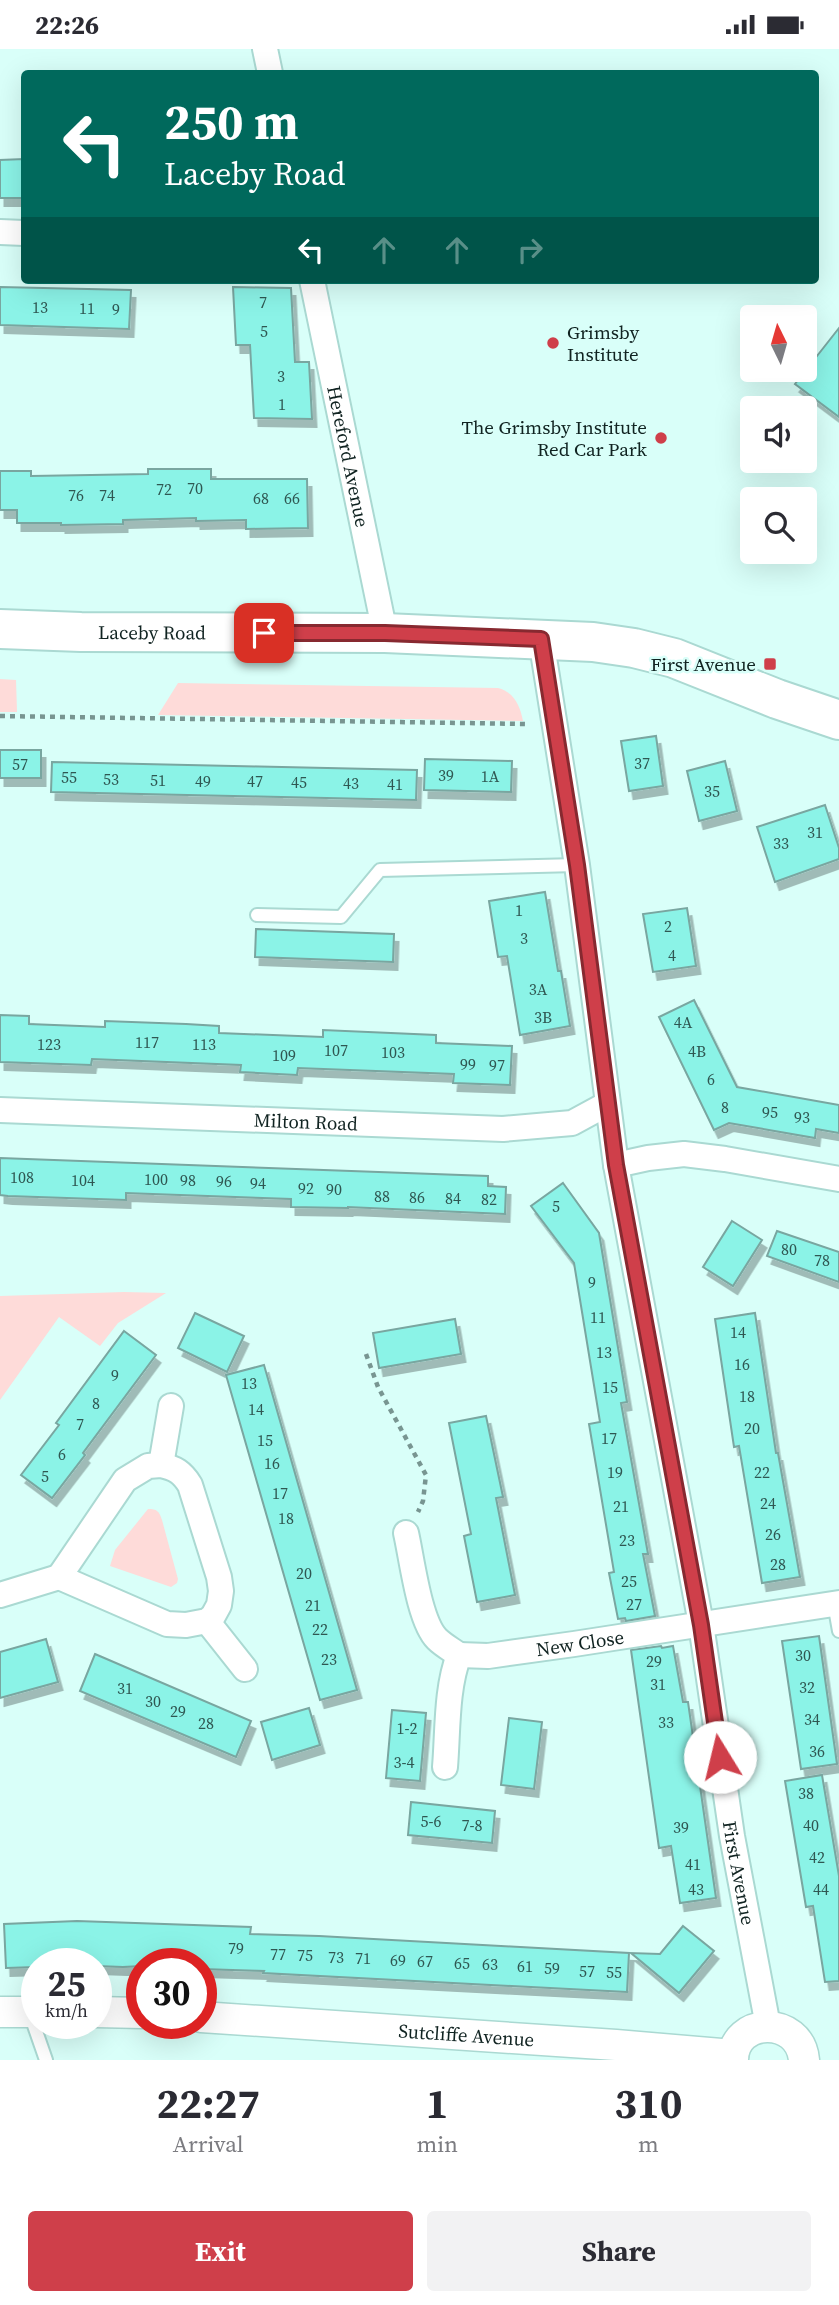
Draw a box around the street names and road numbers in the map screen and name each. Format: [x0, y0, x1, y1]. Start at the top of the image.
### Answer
street label: Hereford Avenue [321, 383, 376, 529]
street label: Laceby Road [98, 619, 206, 645]
street label: Milton Road [253, 1107, 359, 1137]
street label: New Close [535, 1623, 626, 1662]
street label: First Avenue [717, 1819, 762, 1927]
street label: Sutcliffe Avenue [398, 2017, 535, 2052]

